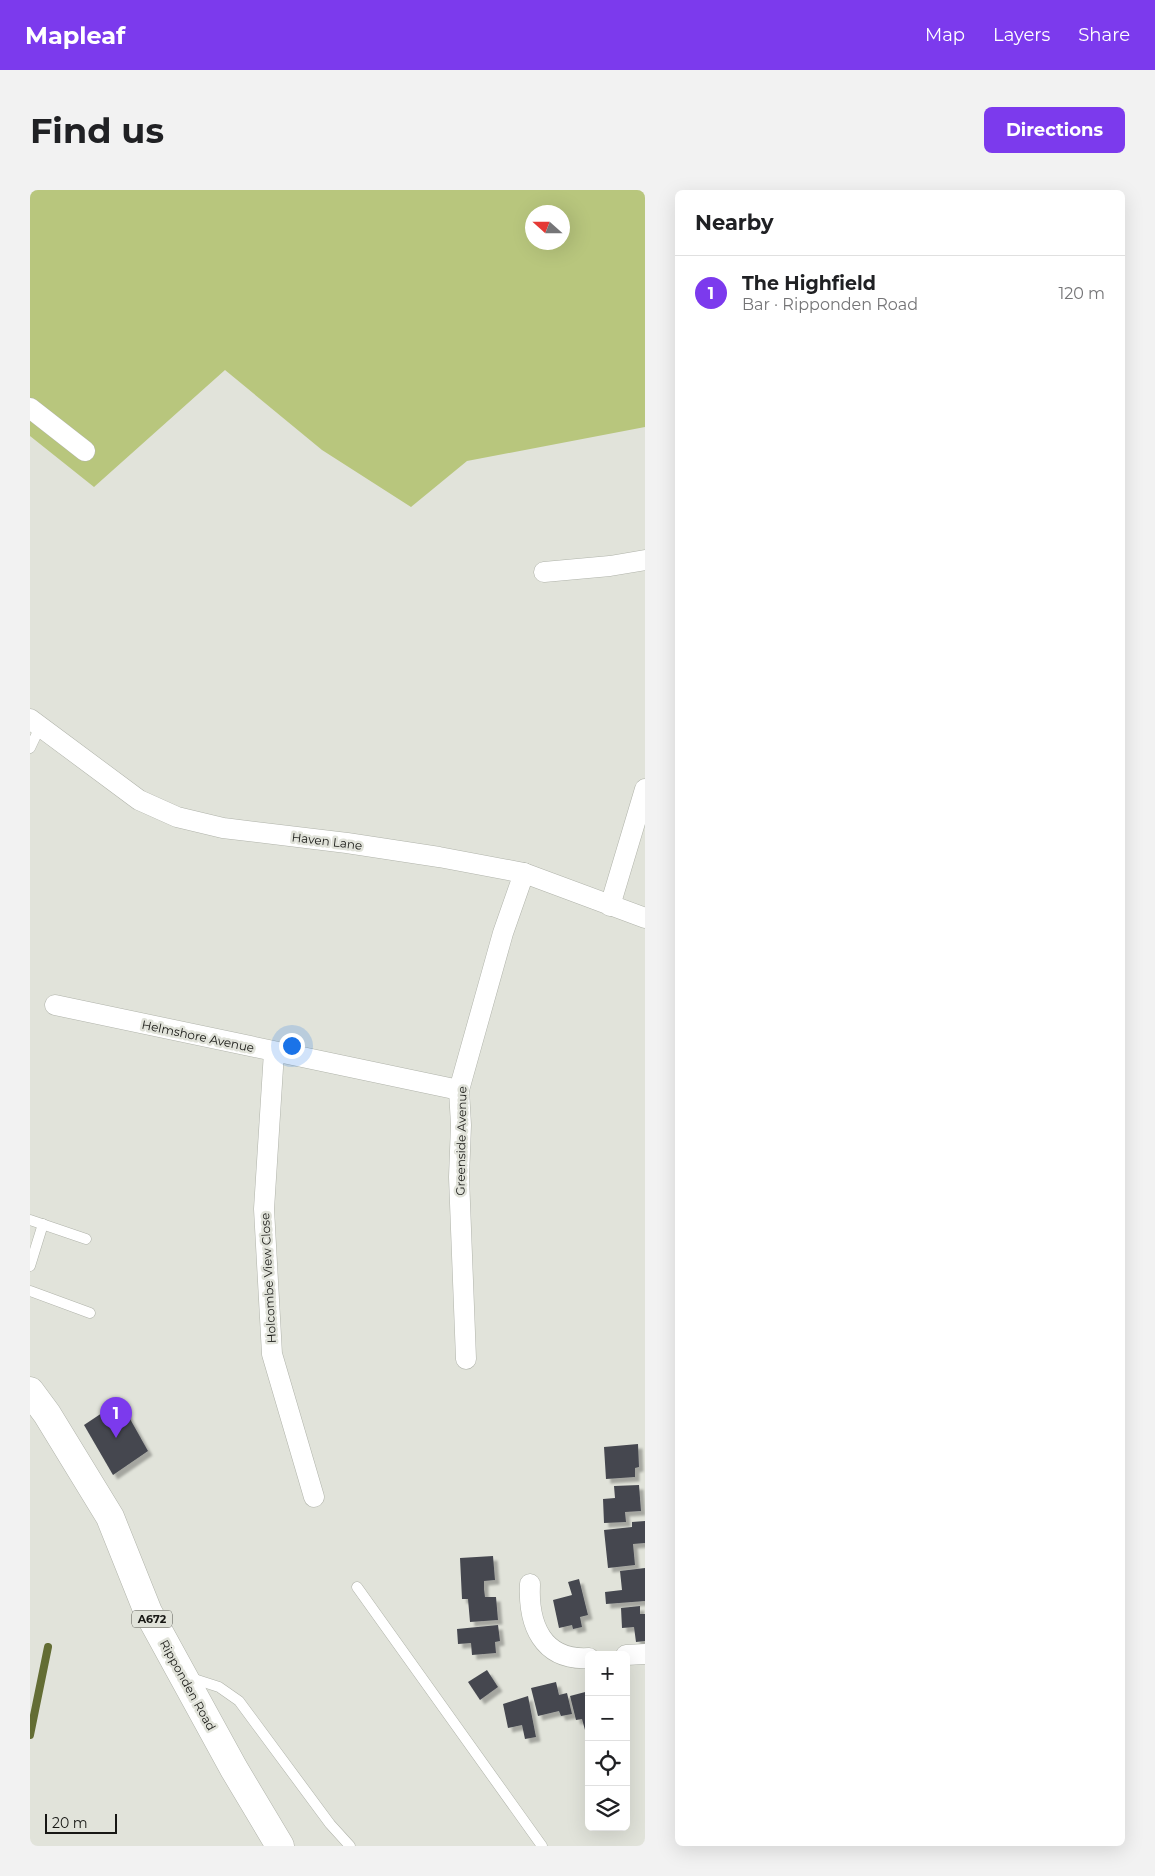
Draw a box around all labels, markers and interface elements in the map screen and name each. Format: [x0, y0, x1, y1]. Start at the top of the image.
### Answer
text: Mapleaf [25, 21, 125, 50]
text: Map [925, 24, 965, 46]
text: Layers [993, 24, 1050, 46]
text: Share [1078, 24, 1130, 46]
button: Directions [984, 107, 1125, 153]
text: Find us [30, 109, 164, 152]
north arrow [525, 205, 570, 250]
text: Nearby [695, 210, 774, 235]
text: The Highfield [742, 272, 876, 295]
text: 1 [708, 284, 714, 303]
text: 120 m [1058, 284, 1105, 303]
text: Bar · Ripponden Road [742, 295, 918, 314]
street label: Haven Lane [291, 829, 363, 853]
street label: Helmshore Avenue [140, 1017, 256, 1055]
your location [279, 1033, 305, 1059]
street label: Greenside Avenue [453, 1086, 469, 1196]
street label: Holcombe View Close [257, 1212, 279, 1344]
pin: 1 [100, 1397, 132, 1438]
road number: A672 [132, 1610, 172, 1628]
street label: Ripponden Road [157, 1637, 219, 1733]
map controls [585, 1651, 630, 1831]
button: + [585, 1651, 630, 1696]
button: − [585, 1696, 630, 1741]
button: locate [585, 1741, 630, 1786]
button: layers [585, 1786, 630, 1831]
scale bar [45, 1811, 118, 1834]
text: 20 m [52, 1814, 88, 1832]

